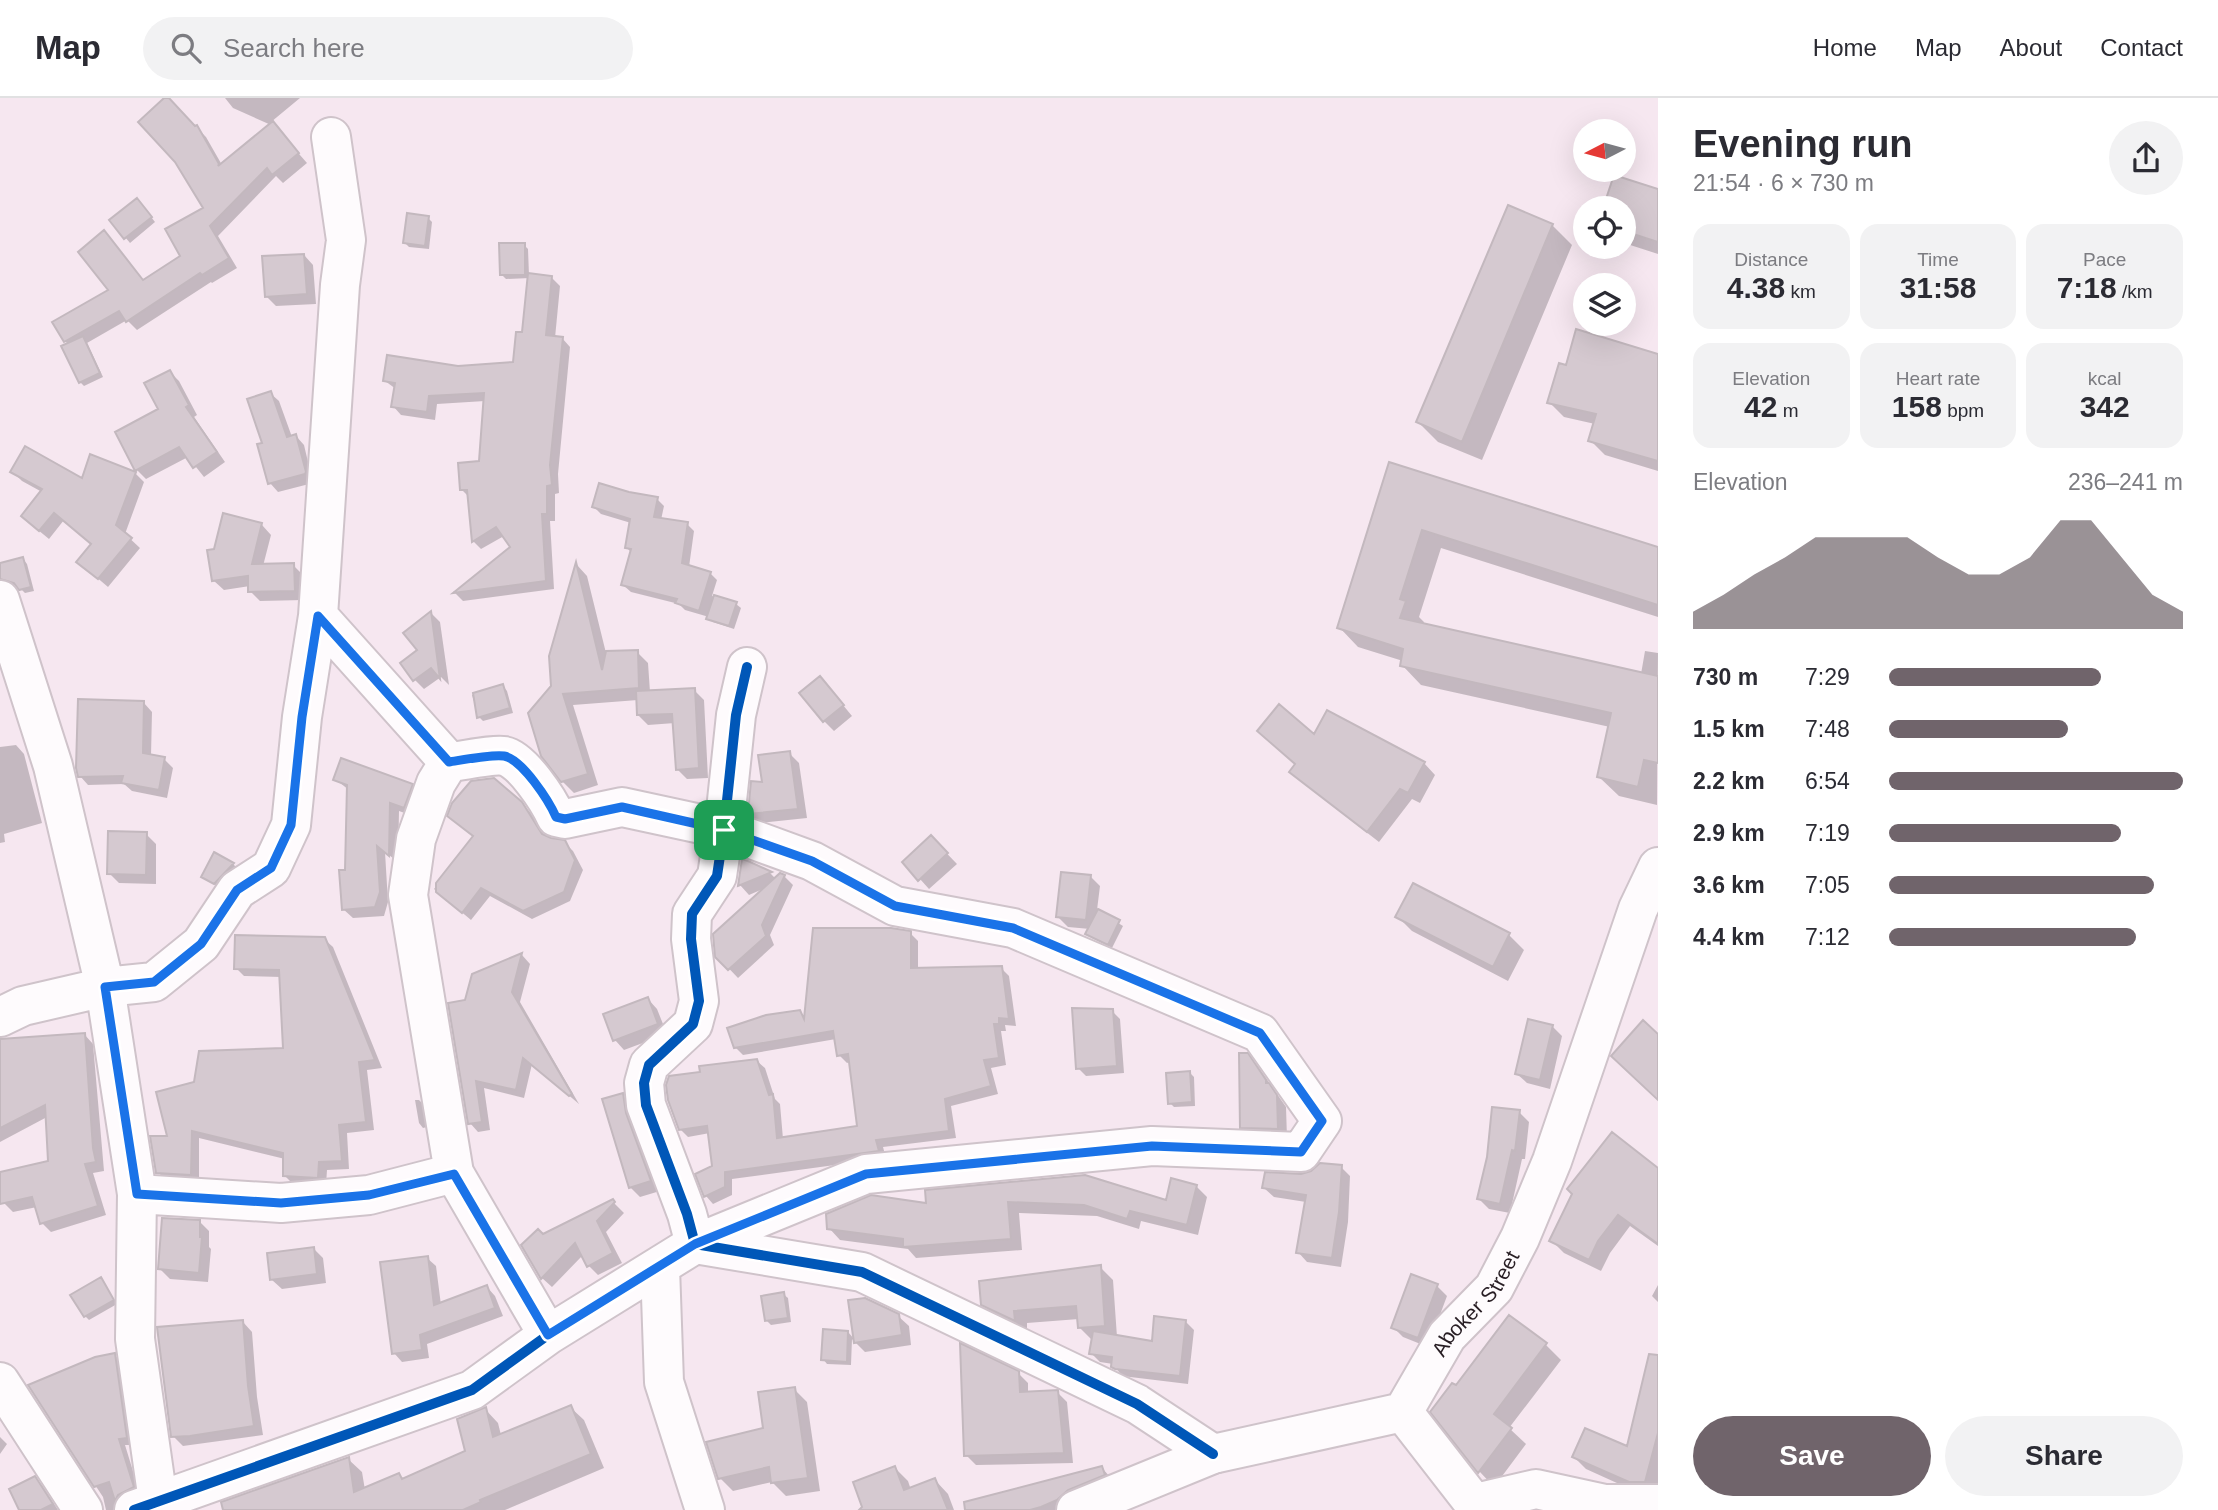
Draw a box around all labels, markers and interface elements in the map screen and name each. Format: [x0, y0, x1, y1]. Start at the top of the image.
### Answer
search box [143, 17, 633, 80]
text: Map [35, 29, 101, 66]
icon: search [167, 29, 205, 67]
text: Search here [223, 33, 365, 63]
text: Home [1813, 34, 1877, 61]
text: Map [1915, 34, 1962, 61]
text: About [2000, 34, 2062, 61]
text: Contact [2100, 34, 2183, 61]
north arrow [1573, 119, 1636, 182]
map controls [1573, 119, 1636, 336]
button: share [2109, 121, 2183, 195]
text: Evening run [1693, 123, 1913, 165]
text: 21:54 · 6 × 730 m [1693, 170, 1874, 196]
button: locate [1573, 196, 1636, 259]
text: Distance [1734, 249, 1808, 270]
text: Time [1917, 249, 1959, 270]
text: Pace [2083, 249, 2126, 270]
text: 4.38 [1727, 271, 1785, 304]
text: 31:58 [1900, 271, 1976, 304]
text: 7:18 [2057, 271, 2117, 304]
button: layers [1573, 273, 1636, 336]
text: km [1785, 281, 1816, 302]
text: /km [2117, 281, 2153, 302]
text: Elevation [1732, 368, 1810, 389]
text: Heart rate [1896, 368, 1980, 389]
text: kcal [2088, 368, 2122, 389]
text: 42 [1744, 390, 1777, 423]
text: 158 [1892, 390, 1942, 423]
text: 342 [2080, 390, 2130, 423]
text: m [1777, 400, 1799, 421]
text: bpm [1942, 400, 1984, 421]
text: Elevation [1693, 469, 1788, 495]
text: 236–241 m [2068, 469, 2183, 495]
text: 730 m [1693, 664, 1758, 690]
text: 7:29 [1805, 664, 1850, 690]
text: 1.5 km [1693, 716, 1765, 742]
text: 7:48 [1805, 716, 1850, 742]
text: 2.2 km [1693, 768, 1765, 794]
text: 6:54 [1805, 768, 1850, 794]
pin [694, 800, 754, 860]
icon: arrive [705, 811, 743, 849]
text: 2.9 km [1693, 820, 1765, 846]
text: 7:19 [1805, 820, 1850, 846]
text: 3.6 km [1693, 872, 1765, 898]
text: 7:05 [1805, 872, 1850, 898]
text: 4.4 km [1693, 924, 1765, 950]
text: 7:12 [1805, 924, 1850, 950]
street label: Aboker Street [1427, 1246, 1523, 1360]
button: Save [1693, 1416, 1931, 1496]
button: Share [1945, 1416, 2183, 1496]

